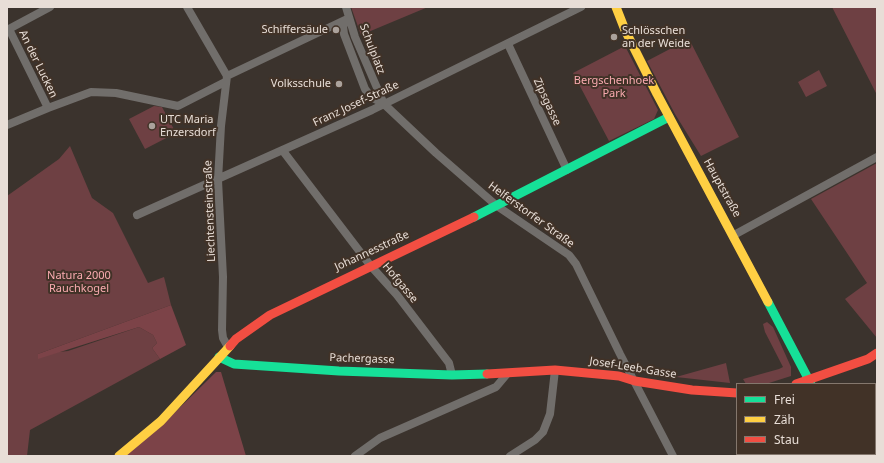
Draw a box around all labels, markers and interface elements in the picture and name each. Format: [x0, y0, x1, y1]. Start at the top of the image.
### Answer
street label: Schulplatz [356, 22, 388, 76]
place label: Schiffersäule [261, 23, 328, 37]
place label: Schlösschen an der Weide [622, 24, 690, 50]
marker: Schiffersäule [331, 25, 341, 35]
street label: An der Lucken [16, 28, 60, 100]
marker: Schlösschen an der Weide [609, 32, 619, 42]
park label: Bergschenhoek Park [574, 74, 654, 100]
street label: Zipsgasse [530, 76, 564, 128]
place label: Volksschule [271, 77, 331, 91]
street label: Franz Josef-Straße [311, 78, 401, 130]
marker: Volksschule [334, 79, 344, 89]
place label: UTC Maria Enzersdorf [160, 113, 216, 139]
marker: UTC Maria Enzersdorf [147, 121, 157, 131]
street label: Hauptstraße [701, 156, 743, 220]
street label: Liechtensteinstraße [202, 160, 218, 262]
street label: Helferstorfer Straße [485, 179, 577, 251]
street label: Johannesstraße [333, 228, 411, 274]
street label: Hofgasse [379, 260, 421, 306]
park label: Natura 2000 Rauchkogel [47, 269, 111, 295]
street label: Pachergasse [329, 351, 395, 367]
street label: Josef-Leeb-Gasse [589, 355, 677, 381]
legend [736, 383, 876, 455]
text: Frei [774, 391, 795, 408]
text: Zäh [774, 411, 795, 428]
text: Stau [774, 431, 799, 448]

